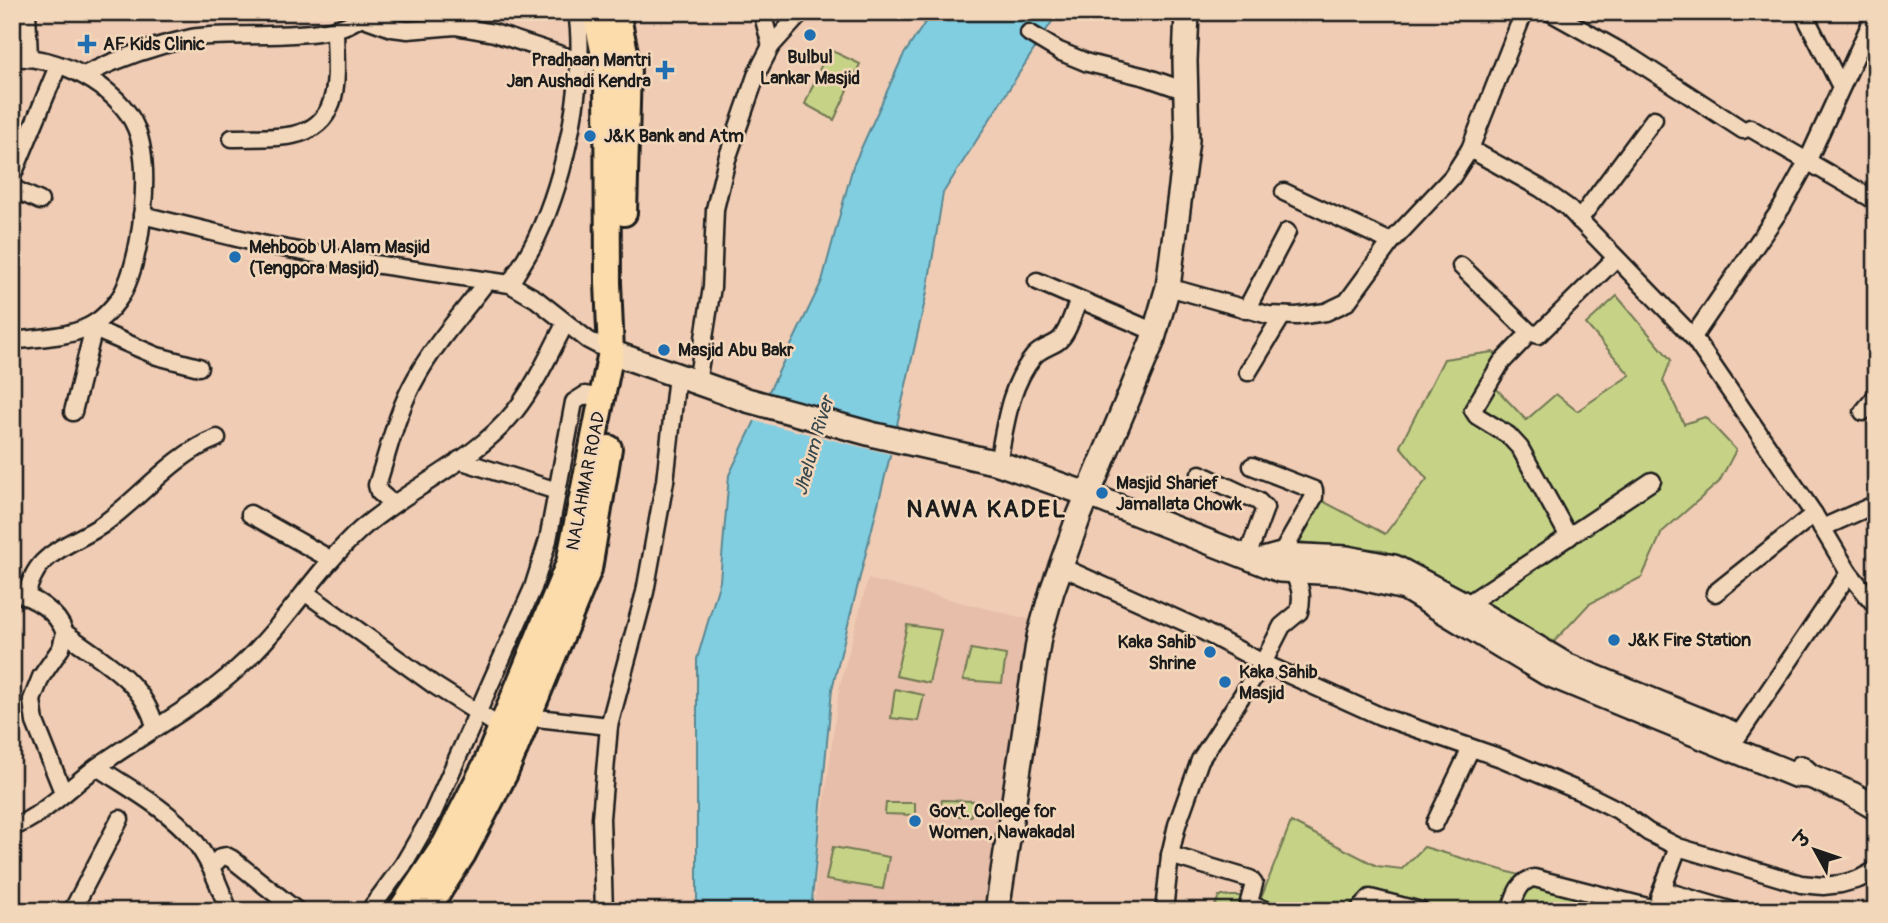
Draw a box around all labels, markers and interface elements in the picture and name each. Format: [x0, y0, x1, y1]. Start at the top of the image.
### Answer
marker: Bulbul Lankar Masjid [802, 27, 818, 43]
place label: AF Kids Clinic [103, 33, 205, 56]
marker: AF Kids Clinic [77, 34, 97, 54]
place label: Bulbul Lankar Masjid [760, 46, 860, 90]
place label: Pradhaan Mantri Jan Aushadi Kendra [506, 49, 652, 93]
marker: Pradhaan Mantri Jan Aushadi Kendra [657, 62, 673, 78]
place label: J&K Bank and Atm [604, 125, 744, 148]
marker: J&K Bank and Atm [582, 128, 598, 144]
place label: Mehboob Ul Alam Masjid (Tengpora Masjid) [249, 236, 430, 280]
marker: Mehboob Ul Alam Masjid (Tengpora Masjid) [227, 249, 243, 265]
place label: Masjid Abu Bakr [678, 339, 794, 362]
marker: Masjid Abu Bakr [656, 342, 672, 358]
water label: Jhelum River [788, 392, 840, 498]
street label: NALAHMAR ROAD [561, 410, 611, 552]
place label: Masjid Sharief Jamallata Chowk [1116, 472, 1242, 516]
marker: Masjid Sharief Jamallata Chowk [1094, 485, 1110, 501]
district label: NAWA KADEL [906, 495, 1068, 524]
place label: J&K Fire Station [1628, 629, 1751, 652]
place label: Kaka Sahib Shrine [1117, 631, 1197, 675]
marker: J&K Fire Station [1606, 632, 1622, 648]
marker: Kaka Sahib Shrine [1202, 644, 1218, 660]
place label: Kaka Sahib Masjid [1239, 661, 1318, 705]
marker: Kaka Sahib Masjid [1217, 674, 1233, 690]
place label: Govt. College for Women, Nawakadal [929, 800, 1075, 844]
marker: Govt. College for Women, Nawakadal [907, 813, 923, 829]
north arrow [1780, 814, 1850, 884]
text: उ [1788, 825, 1818, 854]

